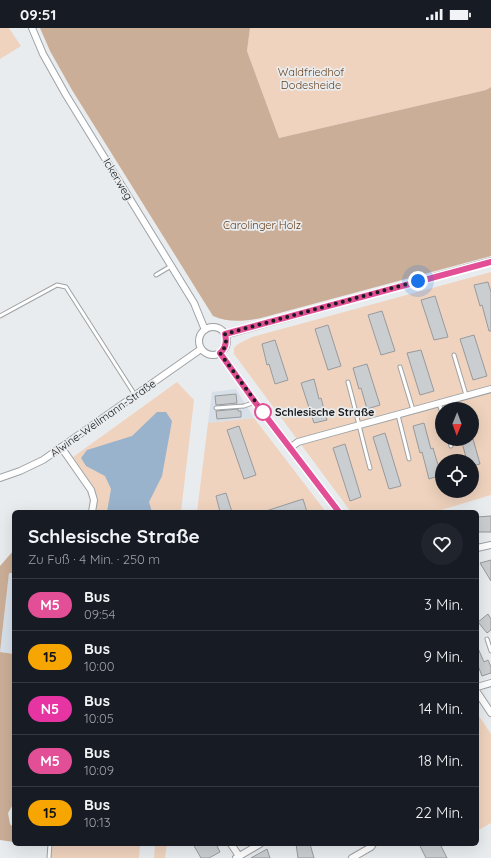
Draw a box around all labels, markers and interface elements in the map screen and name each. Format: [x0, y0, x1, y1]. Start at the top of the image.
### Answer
text: 09:51 [20, 5, 56, 24]
park label: Waldfriedhof Dodesheide [278, 65, 344, 92]
street label: Ickerweg [100, 156, 136, 202]
park label: Carolinger Holz [223, 218, 301, 232]
your location [408, 271, 428, 291]
street label: Alwine-Wellmann-Straße [47, 376, 159, 460]
north arrow [435, 402, 479, 446]
map controls [435, 402, 479, 498]
marker: Schlesische Straße [254, 403, 272, 421]
place label: Schlesische Straße [275, 405, 375, 419]
button: locate [435, 454, 479, 498]
button: heart [421, 523, 463, 565]
text: Schlesische Straße [28, 524, 200, 548]
text: Zu Fuß · 4 Min. · 250 m [28, 551, 160, 567]
text: Bus [84, 587, 110, 606]
text: 3 Min. [424, 595, 463, 614]
text: M5 [40, 596, 60, 614]
text: 09:54 [84, 606, 115, 622]
text: Bus [84, 639, 110, 658]
text: 9 Min. [424, 647, 463, 666]
text: 15 [43, 648, 57, 666]
text: 10:00 [84, 658, 114, 674]
text: Bus [84, 691, 110, 710]
text: 14 Min. [419, 699, 463, 718]
text: N5 [41, 700, 59, 718]
text: 10:05 [84, 710, 114, 726]
text: Bus [84, 743, 110, 762]
text: 18 Min. [418, 751, 463, 770]
text: M5 [40, 752, 60, 770]
text: 10:09 [84, 762, 114, 778]
text: Bus [84, 795, 110, 814]
text: 22 Min. [415, 803, 463, 822]
text: 15 [43, 804, 57, 822]
text: 10:13 [84, 814, 111, 830]

